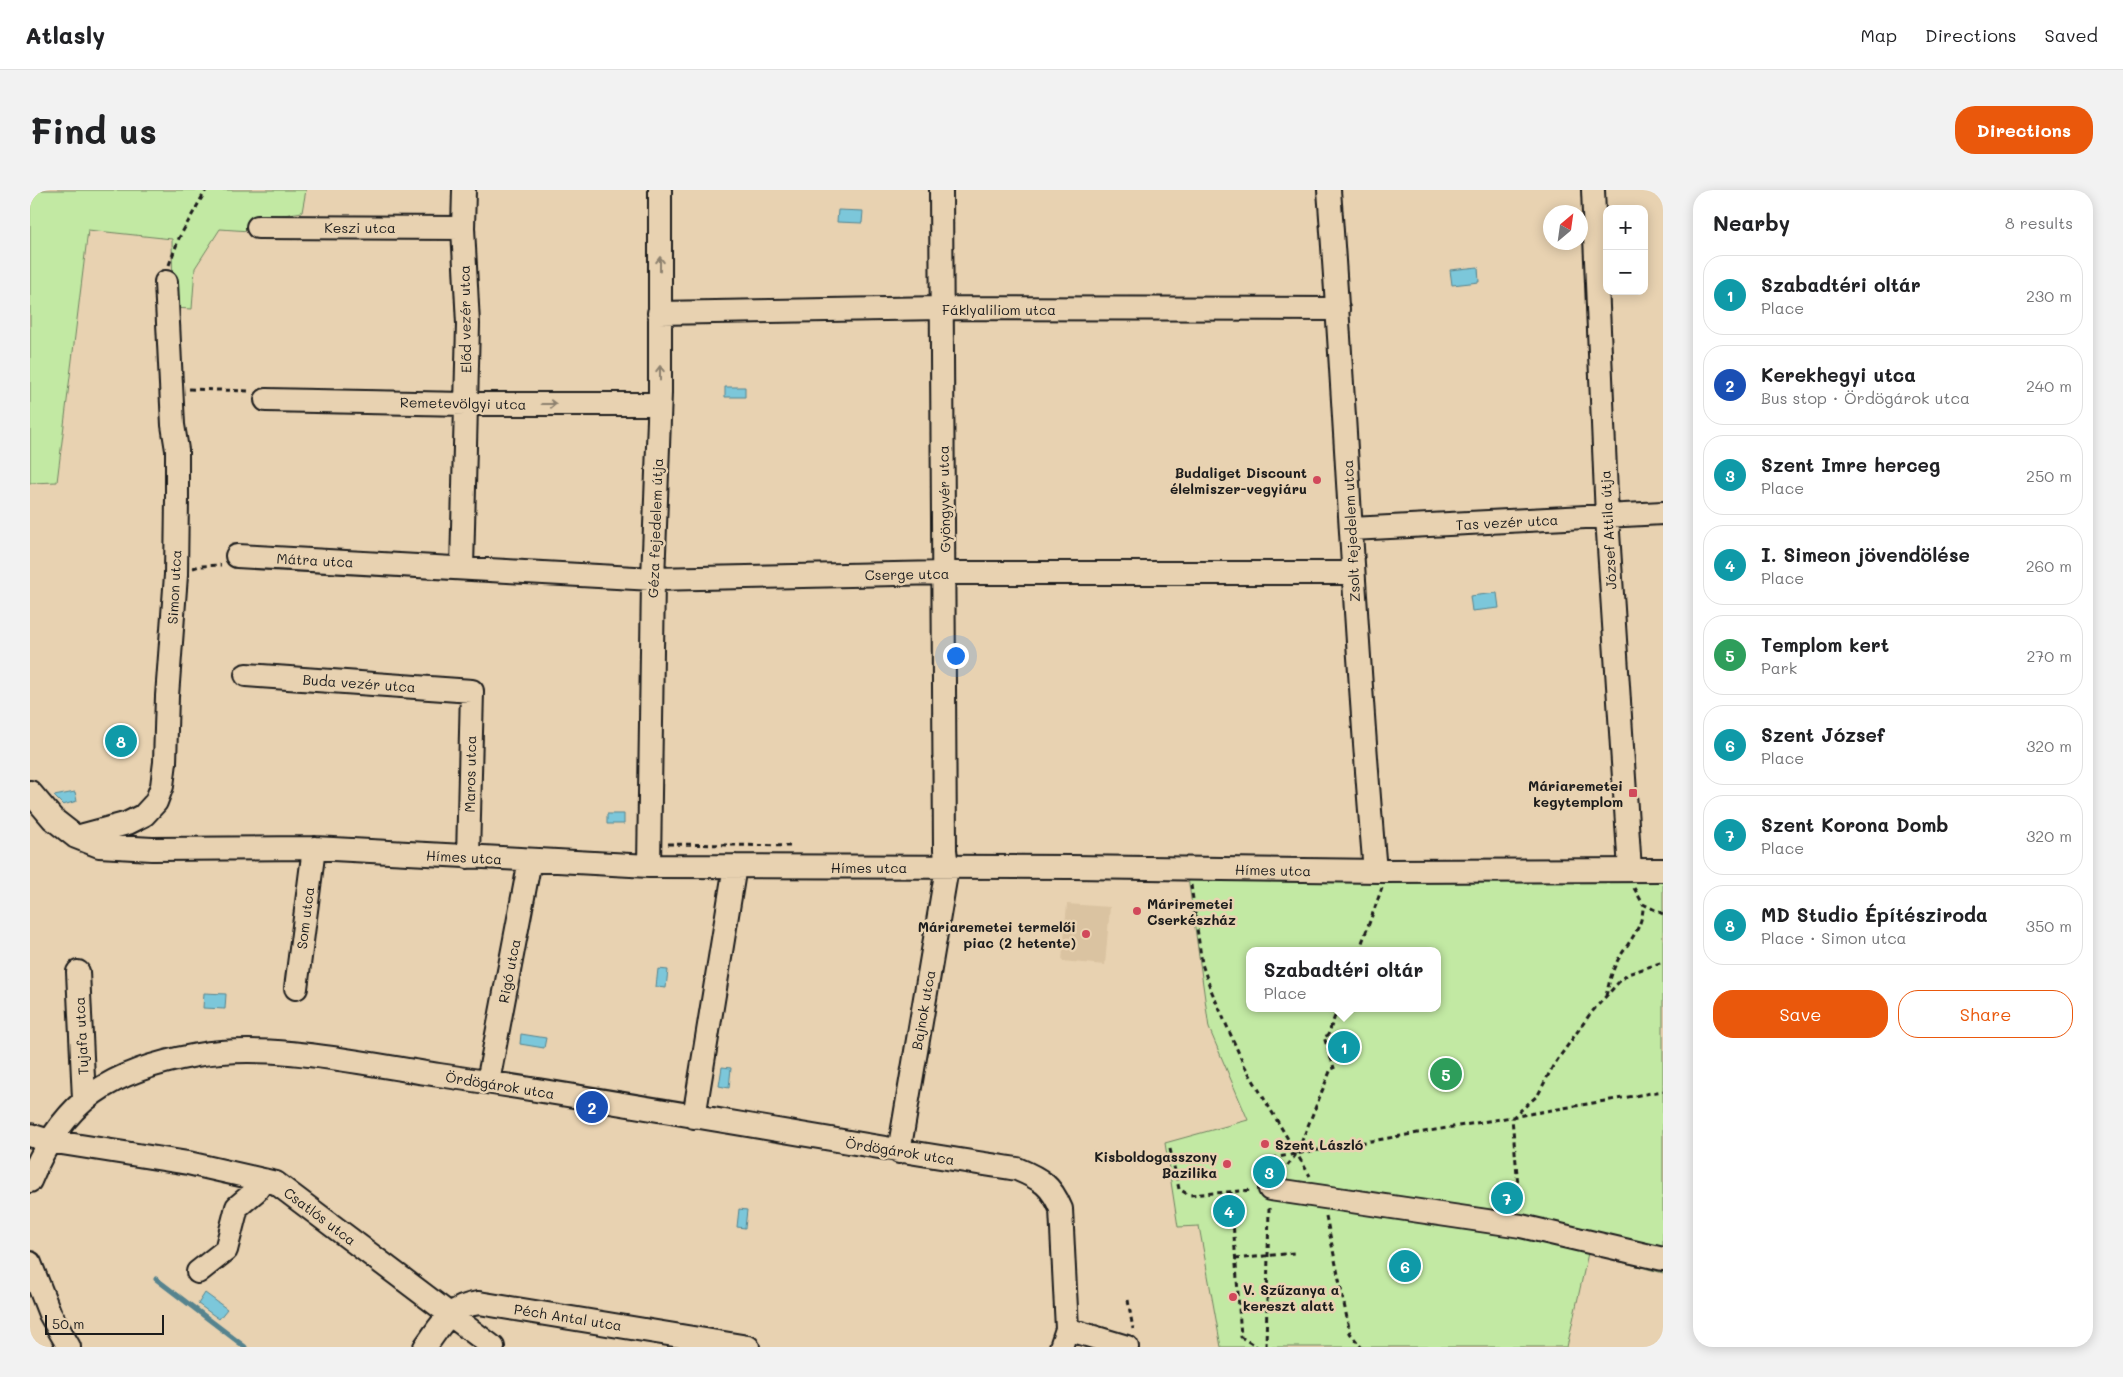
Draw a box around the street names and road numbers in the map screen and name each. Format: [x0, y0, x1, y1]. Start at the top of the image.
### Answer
street label: Keszi utca [324, 218, 396, 237]
street label: Előd vezér utca [455, 265, 475, 373]
street label: Fáklyaliliom utca [942, 300, 1056, 319]
street label: Remetevölgyi utca [400, 392, 526, 414]
street label: Gyöngyvér utca [934, 445, 954, 553]
street label: Géza fejedelem útja [643, 458, 667, 598]
street label: Zsolt fejedelem utca [1338, 459, 1364, 603]
street label: József Attila útja [1595, 470, 1621, 590]
street label: Tas vezér utca [1455, 510, 1559, 534]
street label: Mátra utca [276, 548, 354, 572]
street label: Simon utca [163, 549, 185, 625]
street label: Cserge utca [865, 564, 949, 584]
street label: Buda vezér utca [302, 670, 416, 696]
street label: Maros utca [460, 735, 480, 813]
street label: Hímes utca [425, 846, 503, 868]
street label: Hímes utca [831, 858, 907, 877]
street label: Hímes utca [1235, 860, 1311, 880]
street label: Som utca [292, 886, 318, 950]
street label: Rigó utca [493, 937, 525, 1005]
street label: Bajnok utca [907, 969, 939, 1051]
street label: Tujafa utca [69, 996, 93, 1076]
street label: Ördögárok utca [444, 1067, 556, 1103]
street label: Ördögárok utca [844, 1133, 956, 1169]
street label: Csatlós utca [280, 1183, 360, 1249]
street label: Péch Antal utca [513, 1299, 623, 1335]

